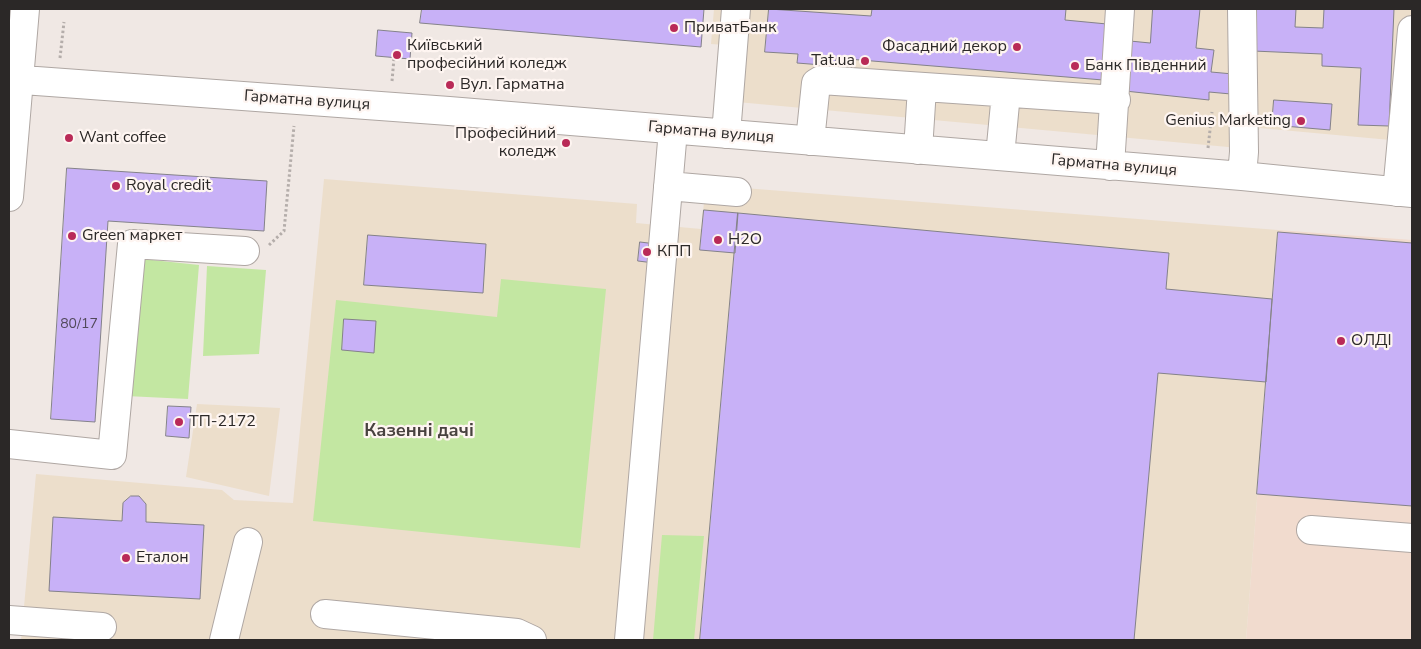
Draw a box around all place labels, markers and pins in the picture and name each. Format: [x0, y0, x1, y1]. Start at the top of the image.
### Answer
place label: ПриватБанк [684, 18, 776, 38]
marker: ПриватБанк [668, 22, 680, 34]
place label: Київський професійний коледж [407, 36, 566, 74]
place label: Фасадний декор [882, 37, 1007, 57]
marker: Фасадний декор [1011, 41, 1023, 53]
marker: Київський професійний коледж [391, 49, 403, 61]
place label: Tat.ua [811, 51, 855, 71]
marker: Tat.ua [859, 55, 871, 67]
place label: Банк Південний [1085, 56, 1207, 76]
marker: Банк Південний [1069, 60, 1081, 72]
place label: Вул. Гарматна [460, 75, 565, 95]
marker: Вул. Гарматна [444, 79, 456, 91]
place label: Genius Marketing [1165, 111, 1291, 131]
marker: Genius Marketing [1295, 115, 1307, 127]
place label: Професійний коледж [455, 124, 556, 162]
place label: Want coffee [79, 128, 166, 148]
marker: Want coffee [63, 132, 75, 144]
marker: Професійний коледж [560, 137, 572, 149]
place label: Royal credit [126, 176, 211, 196]
marker: Royal credit [110, 180, 122, 192]
place label: Green маркет [82, 226, 182, 246]
marker: Green маркет [66, 230, 78, 242]
place label: H2O [728, 230, 762, 250]
marker: H2O [712, 234, 724, 246]
place label: КПП [657, 242, 691, 262]
marker: КПП [641, 246, 653, 258]
place label: ОЛДІ [1351, 331, 1392, 351]
marker: ОЛДІ [1335, 335, 1347, 347]
place label: ТП-2172 [189, 412, 256, 432]
marker: ТП-2172 [173, 416, 185, 428]
place label: Еталон [136, 548, 189, 568]
marker: Еталон [120, 552, 132, 564]

